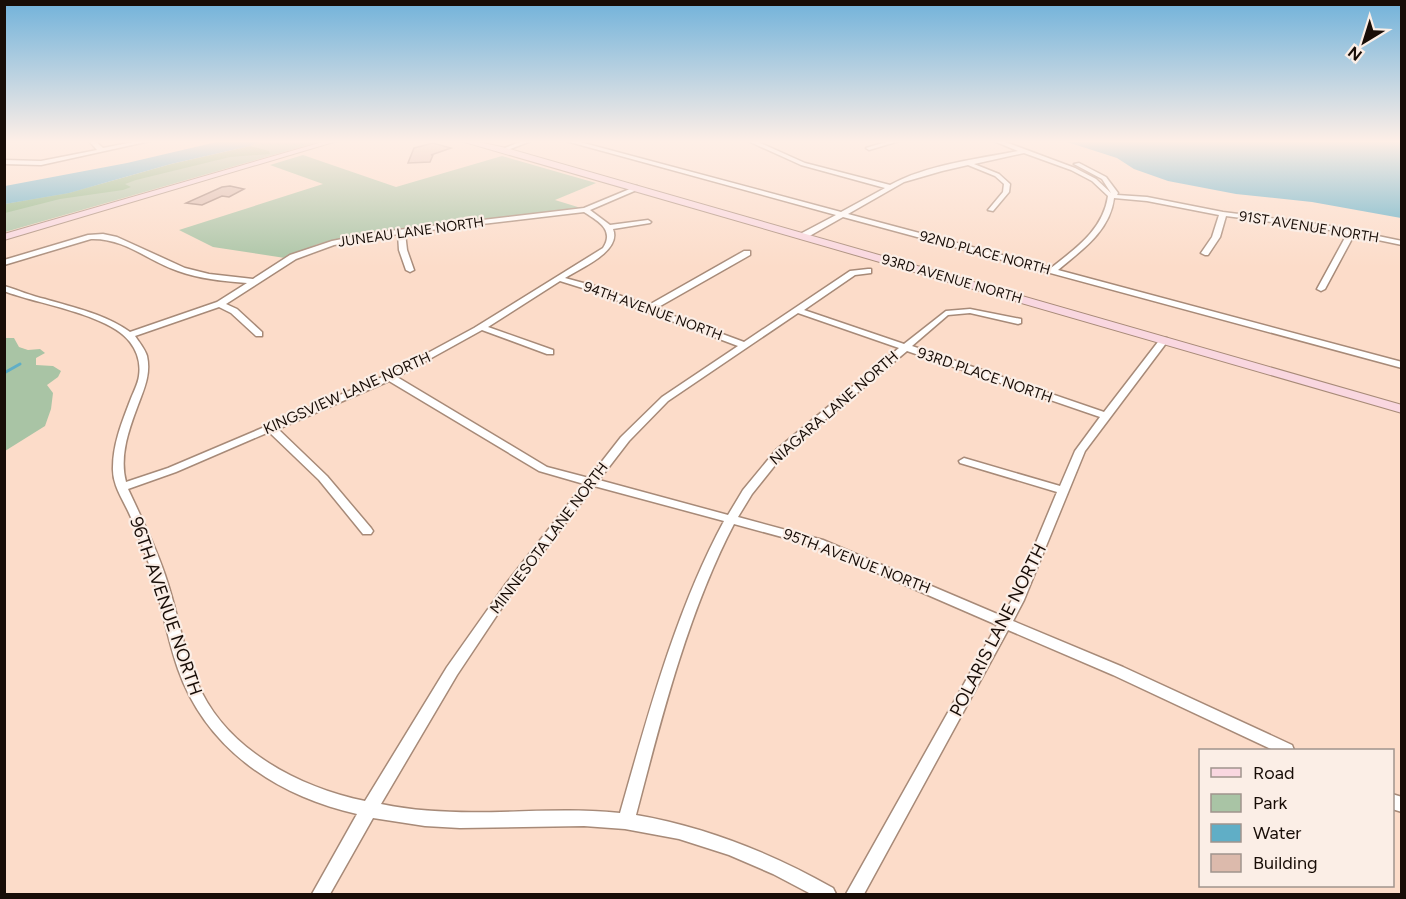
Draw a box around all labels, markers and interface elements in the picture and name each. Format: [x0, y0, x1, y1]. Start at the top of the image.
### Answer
north arrow [1334, 12, 1394, 72]
text: N [1344, 42, 1366, 65]
street label: 91ST AVENUE NORTH [1238, 208, 1380, 246]
street label: JUNEAU LANE NORTH [337, 213, 485, 251]
street label: 92ND PLACE NORTH [918, 227, 1052, 279]
street label: 93RD AVENUE NORTH [880, 251, 1024, 307]
street label: 94TH AVENUE NORTH [581, 278, 725, 344]
street label: 93RD PLACE NORTH [915, 343, 1055, 407]
street label: NIAGARA LANE NORTH [766, 347, 902, 469]
street label: KINGSVIEW LANE NORTH [261, 348, 433, 438]
street label: MINNESOTA LANE NORTH [486, 459, 612, 617]
street label: 96TH AVENUE NORTH [125, 514, 207, 698]
street label: 95TH AVENUE NORTH [781, 525, 933, 597]
street label: POLARIS LANE NORTH [945, 540, 1051, 720]
legend [1199, 749, 1394, 887]
text: Road [1253, 762, 1294, 784]
text: Park [1253, 792, 1288, 814]
text: Water [1253, 822, 1301, 844]
text: Building [1253, 852, 1318, 874]

